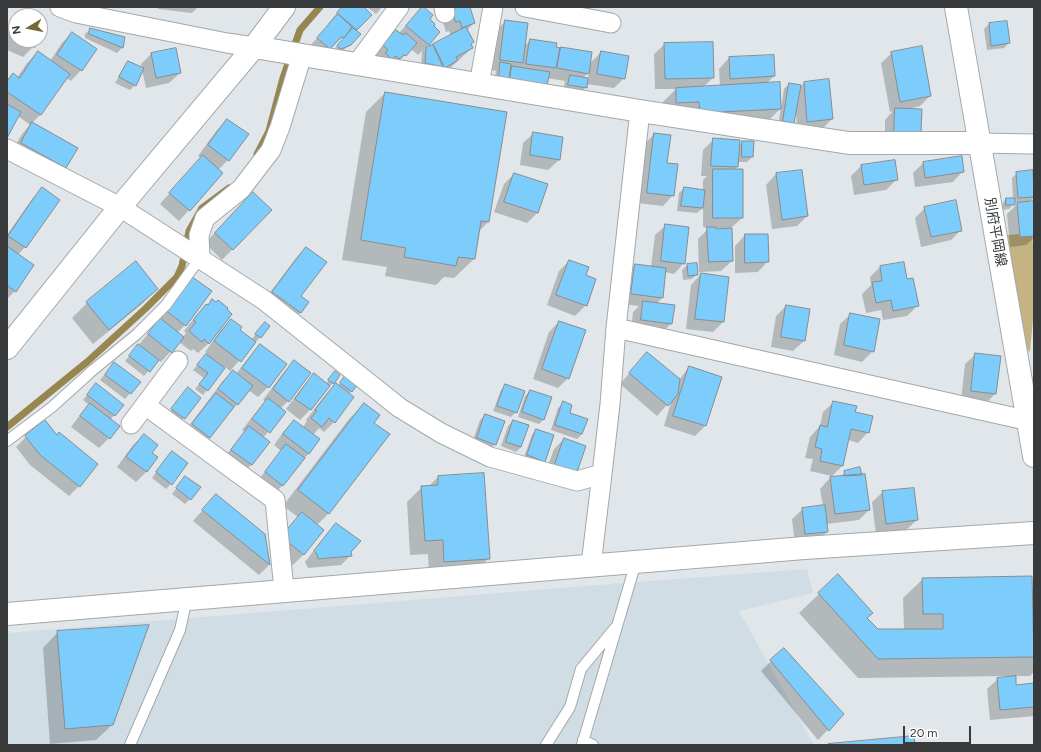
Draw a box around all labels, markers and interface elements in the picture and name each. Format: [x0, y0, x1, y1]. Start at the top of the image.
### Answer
north arrow [8, 8, 48, 48]
text: N [10, 25, 24, 35]
street label: 別府平岡線 [981, 196, 1009, 268]
scale bar [905, 718, 973, 744]
text: 20 m [910, 726, 938, 740]

